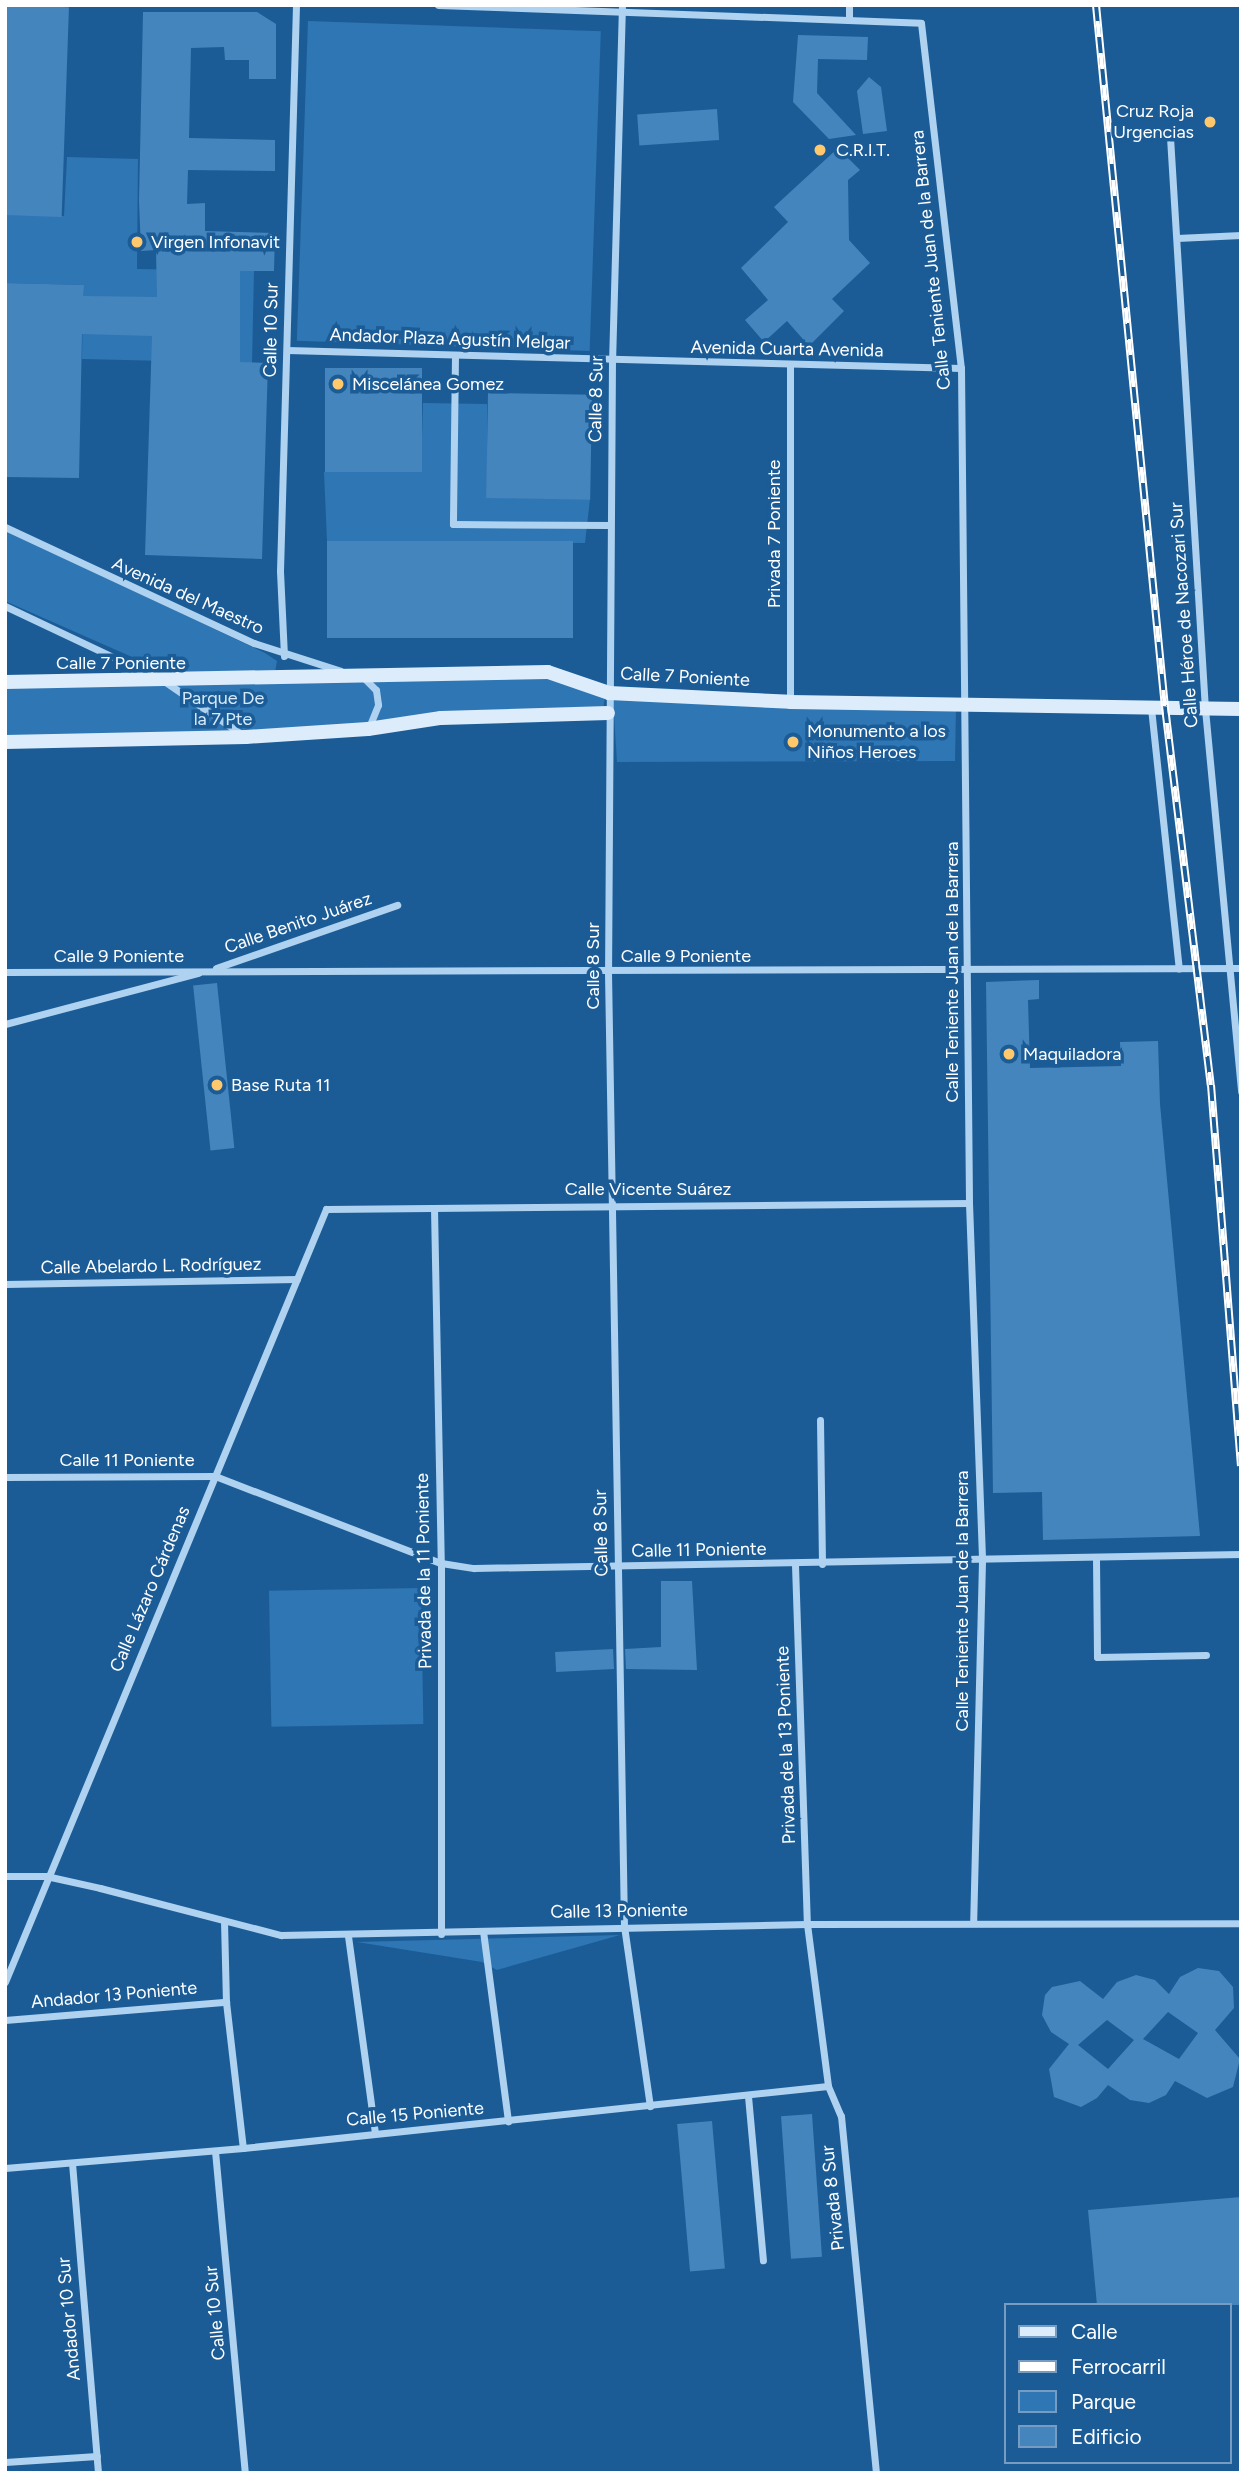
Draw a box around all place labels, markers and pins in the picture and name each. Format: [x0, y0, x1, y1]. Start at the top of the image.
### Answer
place label: Cruz Roja Urgencias [1113, 101, 1194, 144]
marker: Cruz Roja Urgencias [1200, 112, 1220, 132]
place label: C.R.I.T. [836, 139, 890, 161]
marker: C.R.I.T. [810, 140, 830, 160]
place label: Virgen Infonavit [151, 231, 280, 253]
marker: Virgen Infonavit [129, 234, 145, 250]
place label: Miscelánea Gomez [352, 373, 504, 395]
marker: Miscelánea Gomez [330, 376, 346, 392]
place label: Monumento a los Niños Heroes [807, 721, 946, 764]
marker: Monumento a los Niños Heroes [785, 734, 801, 750]
place label: Maquiladora [1023, 1043, 1121, 1065]
marker: Maquiladora [1001, 1046, 1017, 1062]
place label: Base Ruta 11 [231, 1074, 330, 1096]
marker: Base Ruta 11 [209, 1077, 225, 1093]

